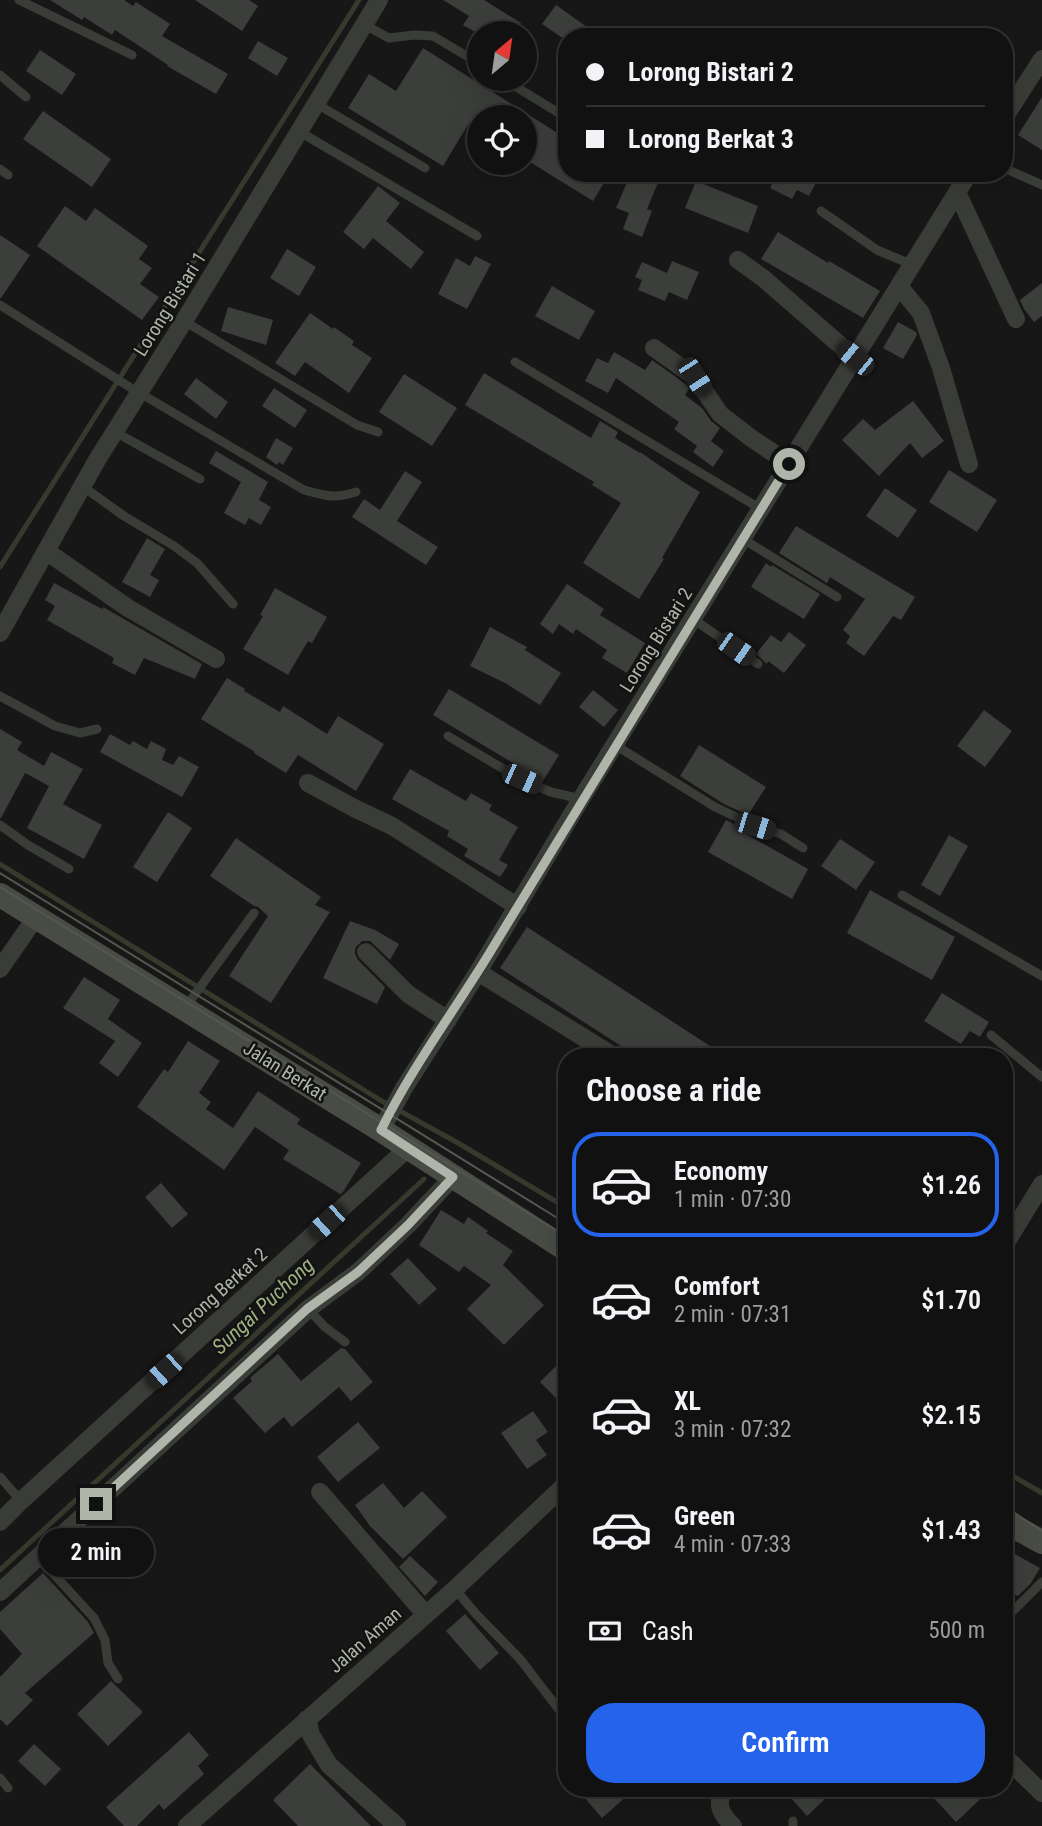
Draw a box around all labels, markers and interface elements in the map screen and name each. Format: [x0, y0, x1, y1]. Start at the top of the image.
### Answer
north arrow [467, 21, 537, 91]
map controls [467, 21, 537, 175]
text: Lorong Bistari 2 [628, 57, 794, 87]
button: locate [467, 105, 537, 175]
text: Lorong Berkat 3 [628, 124, 794, 154]
street label: Lorong Bistari 1 [129, 248, 211, 360]
car [833, 337, 878, 379]
car [675, 354, 716, 400]
route start [773, 448, 805, 480]
street label: Lorong Bistari 2 [615, 584, 697, 696]
car [713, 628, 760, 670]
car [499, 761, 546, 797]
car [732, 810, 779, 842]
street label: Jalan Berkat [239, 1036, 331, 1106]
text: Choose a ride [586, 1071, 761, 1109]
icon: car [590, 1153, 653, 1216]
text: Economy [674, 1156, 768, 1186]
text: $1.26 [921, 1170, 981, 1200]
text: 1 min · 07:30 [674, 1186, 791, 1213]
car [305, 1200, 350, 1244]
street label: Lorong Berkat 2 [168, 1243, 272, 1339]
water label: Sungai Puchong [207, 1253, 319, 1359]
icon: car [590, 1268, 653, 1331]
text: Comfort [674, 1271, 760, 1301]
text: $1.70 [921, 1285, 981, 1315]
text: 2 min · 07:31 [674, 1301, 791, 1328]
car [142, 1349, 187, 1393]
icon: car [590, 1383, 653, 1446]
text: XL [674, 1386, 701, 1416]
text: $2.15 [921, 1400, 981, 1430]
text: 3 min · 07:32 [674, 1416, 791, 1443]
route end [80, 1488, 112, 1520]
icon: car [590, 1498, 653, 1561]
text: Green [674, 1501, 735, 1531]
text: $1.43 [921, 1515, 981, 1545]
callout: 2 min [38, 1528, 154, 1578]
text: 4 min · 07:33 [674, 1531, 791, 1558]
text: 2 min [71, 1539, 121, 1566]
street label: Jalan Aman [324, 1602, 406, 1678]
icon: cash [586, 1612, 624, 1650]
text: Cash [642, 1616, 694, 1646]
text: 500 m [928, 1617, 985, 1644]
button: Confirm [586, 1703, 985, 1783]

